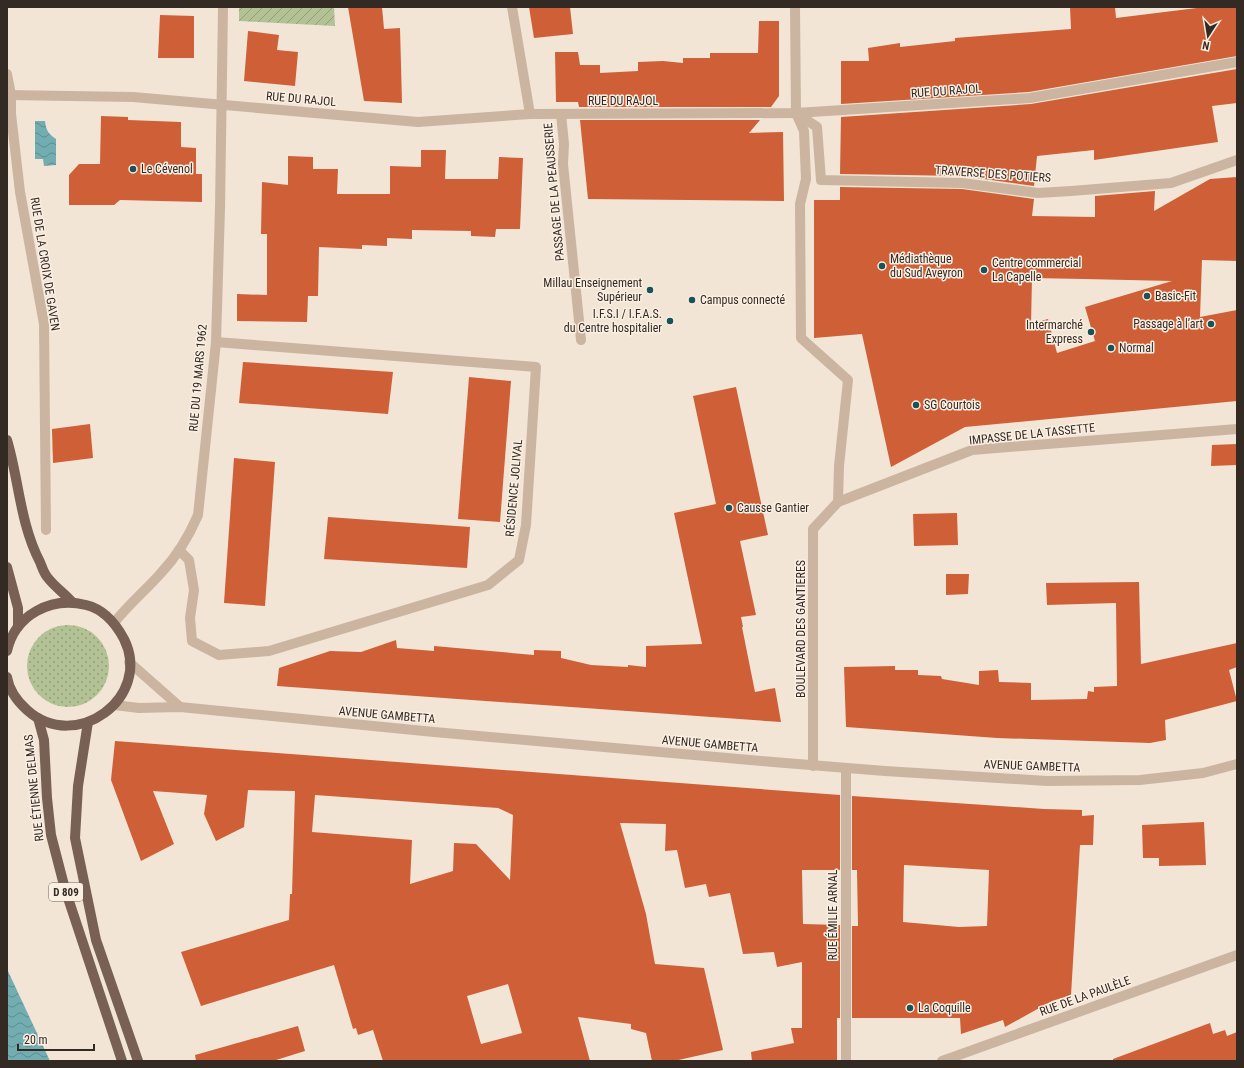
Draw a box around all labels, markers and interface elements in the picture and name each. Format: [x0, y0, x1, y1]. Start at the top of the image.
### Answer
north arrow [1188, 16, 1228, 56]
text: N [1201, 38, 1211, 52]
street label: RUE DU RAJOL [911, 82, 982, 100]
street label: RUE DU RAJOL [265, 89, 337, 109]
street label: RUE DU RAJOL [588, 94, 658, 108]
street label: PASSAGE DE LA PEAUSSERIE [541, 122, 567, 262]
place label: Le Cévenol [141, 162, 193, 176]
street label: TRAVERSE DES POTIERS [934, 163, 1052, 185]
marker: Le Cévenol [128, 164, 138, 174]
street label: RUE DE LA CROIX DE GAVEN [28, 196, 62, 332]
place label: Médiathèque du Sud Aveyron [890, 252, 963, 280]
place label: Centre commercial La Capelle [992, 256, 1081, 284]
marker: Médiathèque du Sud Aveyron [877, 261, 887, 271]
marker: Centre commercial La Capelle [979, 265, 989, 275]
place label: Millau Enseignement Supérieur [543, 276, 642, 304]
marker: Millau Enseignement Supérieur [645, 285, 655, 295]
place label: Basic-Fit [1155, 289, 1197, 303]
marker: Basic-Fit [1142, 291, 1152, 301]
place label: Campus connecté [700, 293, 785, 307]
marker: Campus connecté [687, 295, 697, 305]
place label: I.F.S.I / I.F.A.S. du Centre hospitalier [564, 307, 662, 335]
marker: I.F.S.I / I.F.A.S. du Centre hospitalier [665, 316, 675, 326]
place label: Passage à l’art [1133, 317, 1203, 331]
place label: Intermarché Express [1026, 318, 1083, 346]
marker: Passage à l’art [1206, 319, 1216, 329]
street label: RUE DU 19 MARS 1962 [186, 324, 210, 432]
marker: Intermarché Express [1086, 327, 1096, 337]
place label: Normal [1119, 341, 1154, 355]
marker: Normal [1106, 343, 1116, 353]
place label: SG Courtois [924, 398, 980, 412]
marker: SG Courtois [911, 400, 921, 410]
street label: IMPASSE DE LA TASSETTE [968, 420, 1096, 448]
street label: RÉSIDENCE JOLIVAL [502, 438, 525, 537]
place label: Causse Gantier [737, 501, 809, 515]
marker: Causse Gantier [724, 503, 734, 513]
street label: BOULEVARD DES GANTIERES [794, 560, 808, 698]
street label: AVENUE GAMBETTA [338, 704, 436, 726]
street label: AVENUE GAMBETTA [661, 733, 759, 755]
street label: RUE ÉTIENNE DELMAS [20, 734, 47, 842]
street label: AVENUE GAMBETTA [983, 757, 1081, 775]
street label: RUE ÉMILIE ARNAL [825, 869, 840, 960]
road number: D 809 [49, 883, 83, 901]
street label: RUE DE LA PAULÈLE [1037, 972, 1132, 1019]
place label: La Coquille [918, 1001, 971, 1015]
marker: La Coquille [905, 1003, 915, 1013]
scale bar [18, 1026, 94, 1052]
text: 20 m [24, 1033, 48, 1047]

